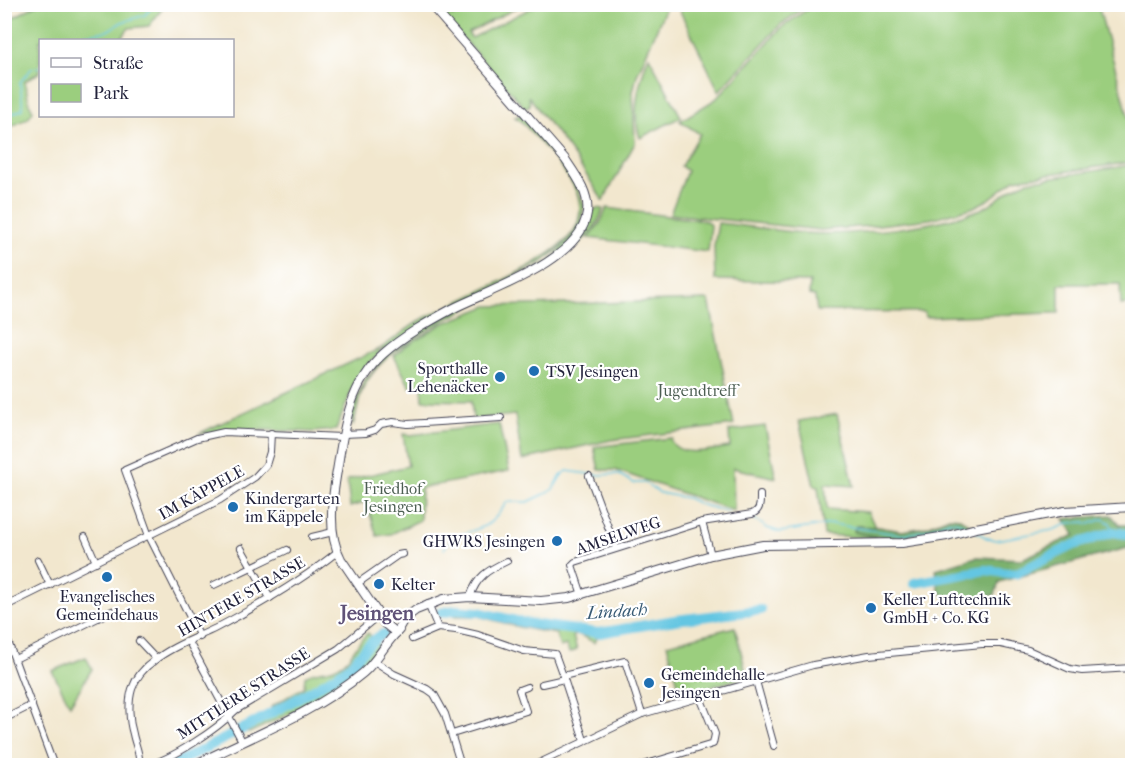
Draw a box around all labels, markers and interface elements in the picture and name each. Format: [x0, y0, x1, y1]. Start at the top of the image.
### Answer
legend [39, 39, 234, 117]
text: Straße [93, 53, 144, 74]
text: Park [93, 83, 130, 104]
place label: Sporthalle Lehenäcker [407, 359, 488, 396]
place label: TSV Jesingen [546, 362, 639, 381]
marker: TSV Jesingen [527, 364, 541, 378]
marker: Sporthalle Lehenäcker [493, 370, 507, 384]
park label: Jugendtreff [656, 381, 740, 400]
street label: IM KÄPPELE [155, 461, 247, 524]
park label: Friedhof Jesingen [361, 479, 426, 516]
place label: Kindergarten im Käppele [245, 489, 340, 526]
marker: Kindergarten im Käppele [226, 500, 240, 514]
street label: AMSELWEG [572, 512, 663, 559]
place label: GHWRS Jesingen [423, 532, 546, 551]
marker: GHWRS Jesingen [550, 534, 564, 548]
street label: HINTERE STRASSE [174, 552, 308, 641]
marker: Evangelisches Gemeindehaus [100, 570, 114, 584]
place label: Kelter [391, 575, 435, 594]
marker: Kelter [372, 577, 386, 591]
place label: Evangelisches Gemeindehaus [56, 587, 158, 624]
place label: Keller Lufttechnik GmbH + Co. KG [883, 590, 1011, 627]
water label: Lindach [584, 599, 648, 624]
marker: Keller Lufttechnik GmbH + Co. KG [864, 601, 878, 615]
district label: Jesingen [338, 602, 414, 625]
street label: MITTLERE STRASSE [173, 643, 313, 743]
place label: Gemeindehalle Jesingen [659, 665, 765, 702]
marker: Gemeindehalle Jesingen [642, 676, 656, 690]

